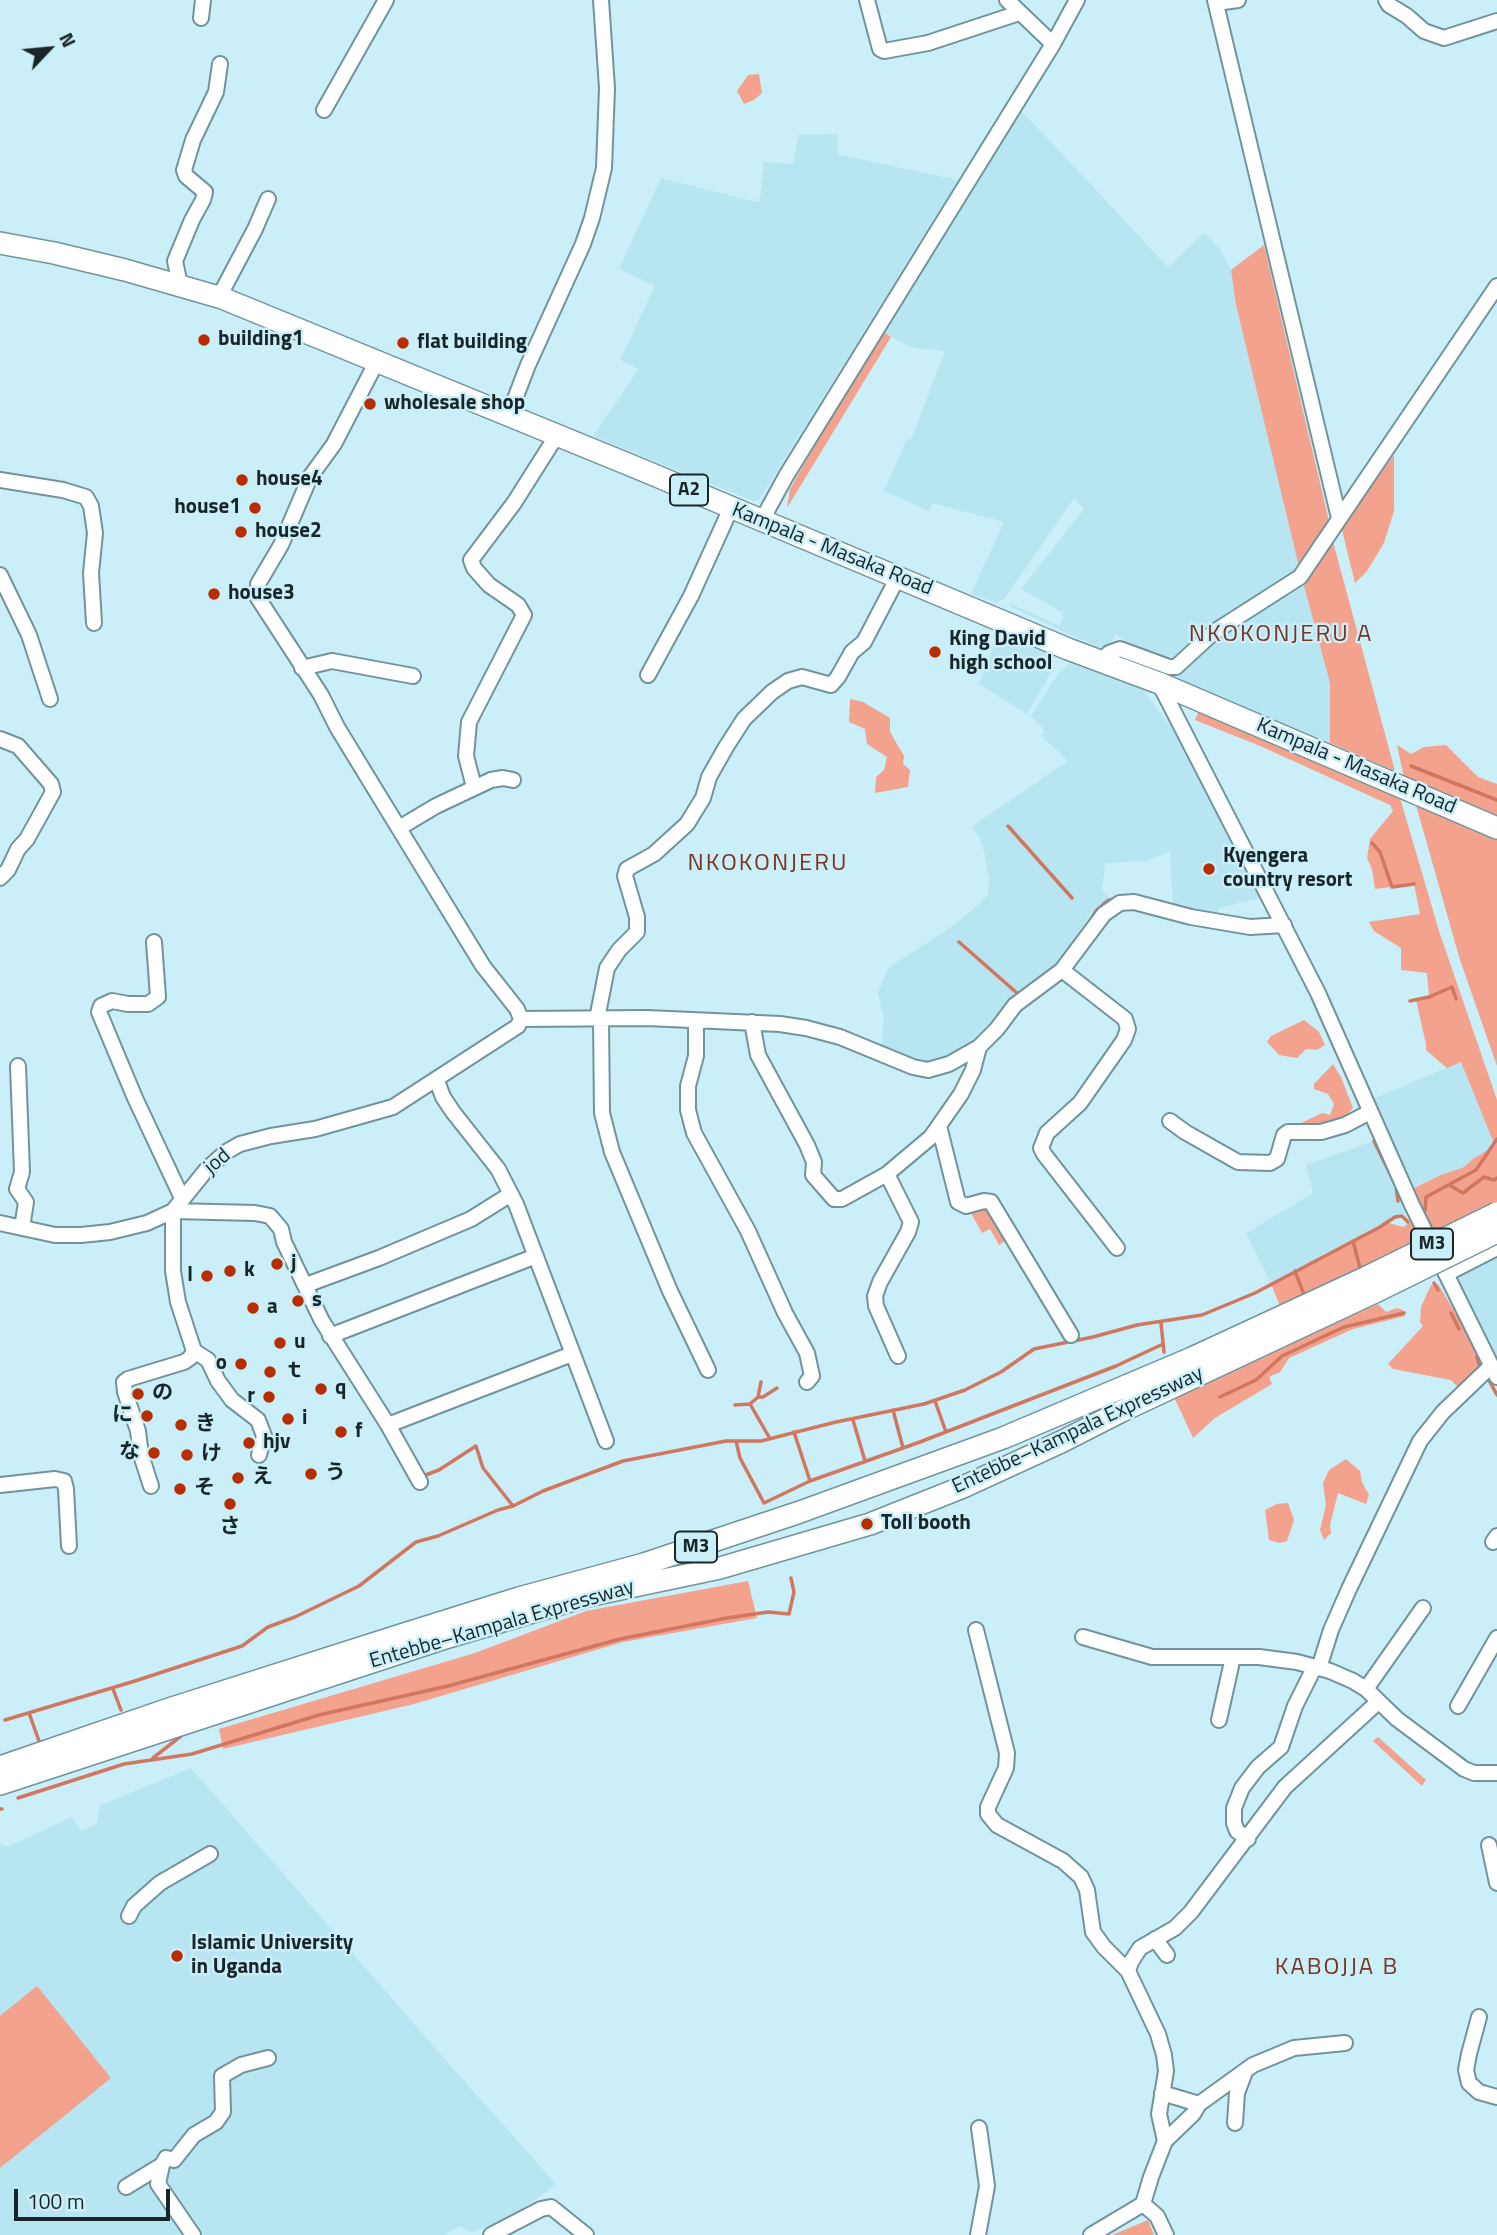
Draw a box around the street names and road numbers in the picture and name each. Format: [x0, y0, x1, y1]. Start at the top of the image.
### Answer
road number: A2 [670, 475, 708, 505]
street label: Kampala - Masaka Road [728, 498, 936, 602]
street label: Kampala - Masaka Road [1252, 714, 1460, 820]
street label: jod [200, 1144, 236, 1180]
road number: M3 [1411, 1228, 1453, 1260]
street label: Entebbe–Kampala Expressway [948, 1362, 1208, 1500]
road number: M3 [675, 1532, 717, 1562]
street label: Entebbe–Kampala Expressway [367, 1575, 637, 1675]

